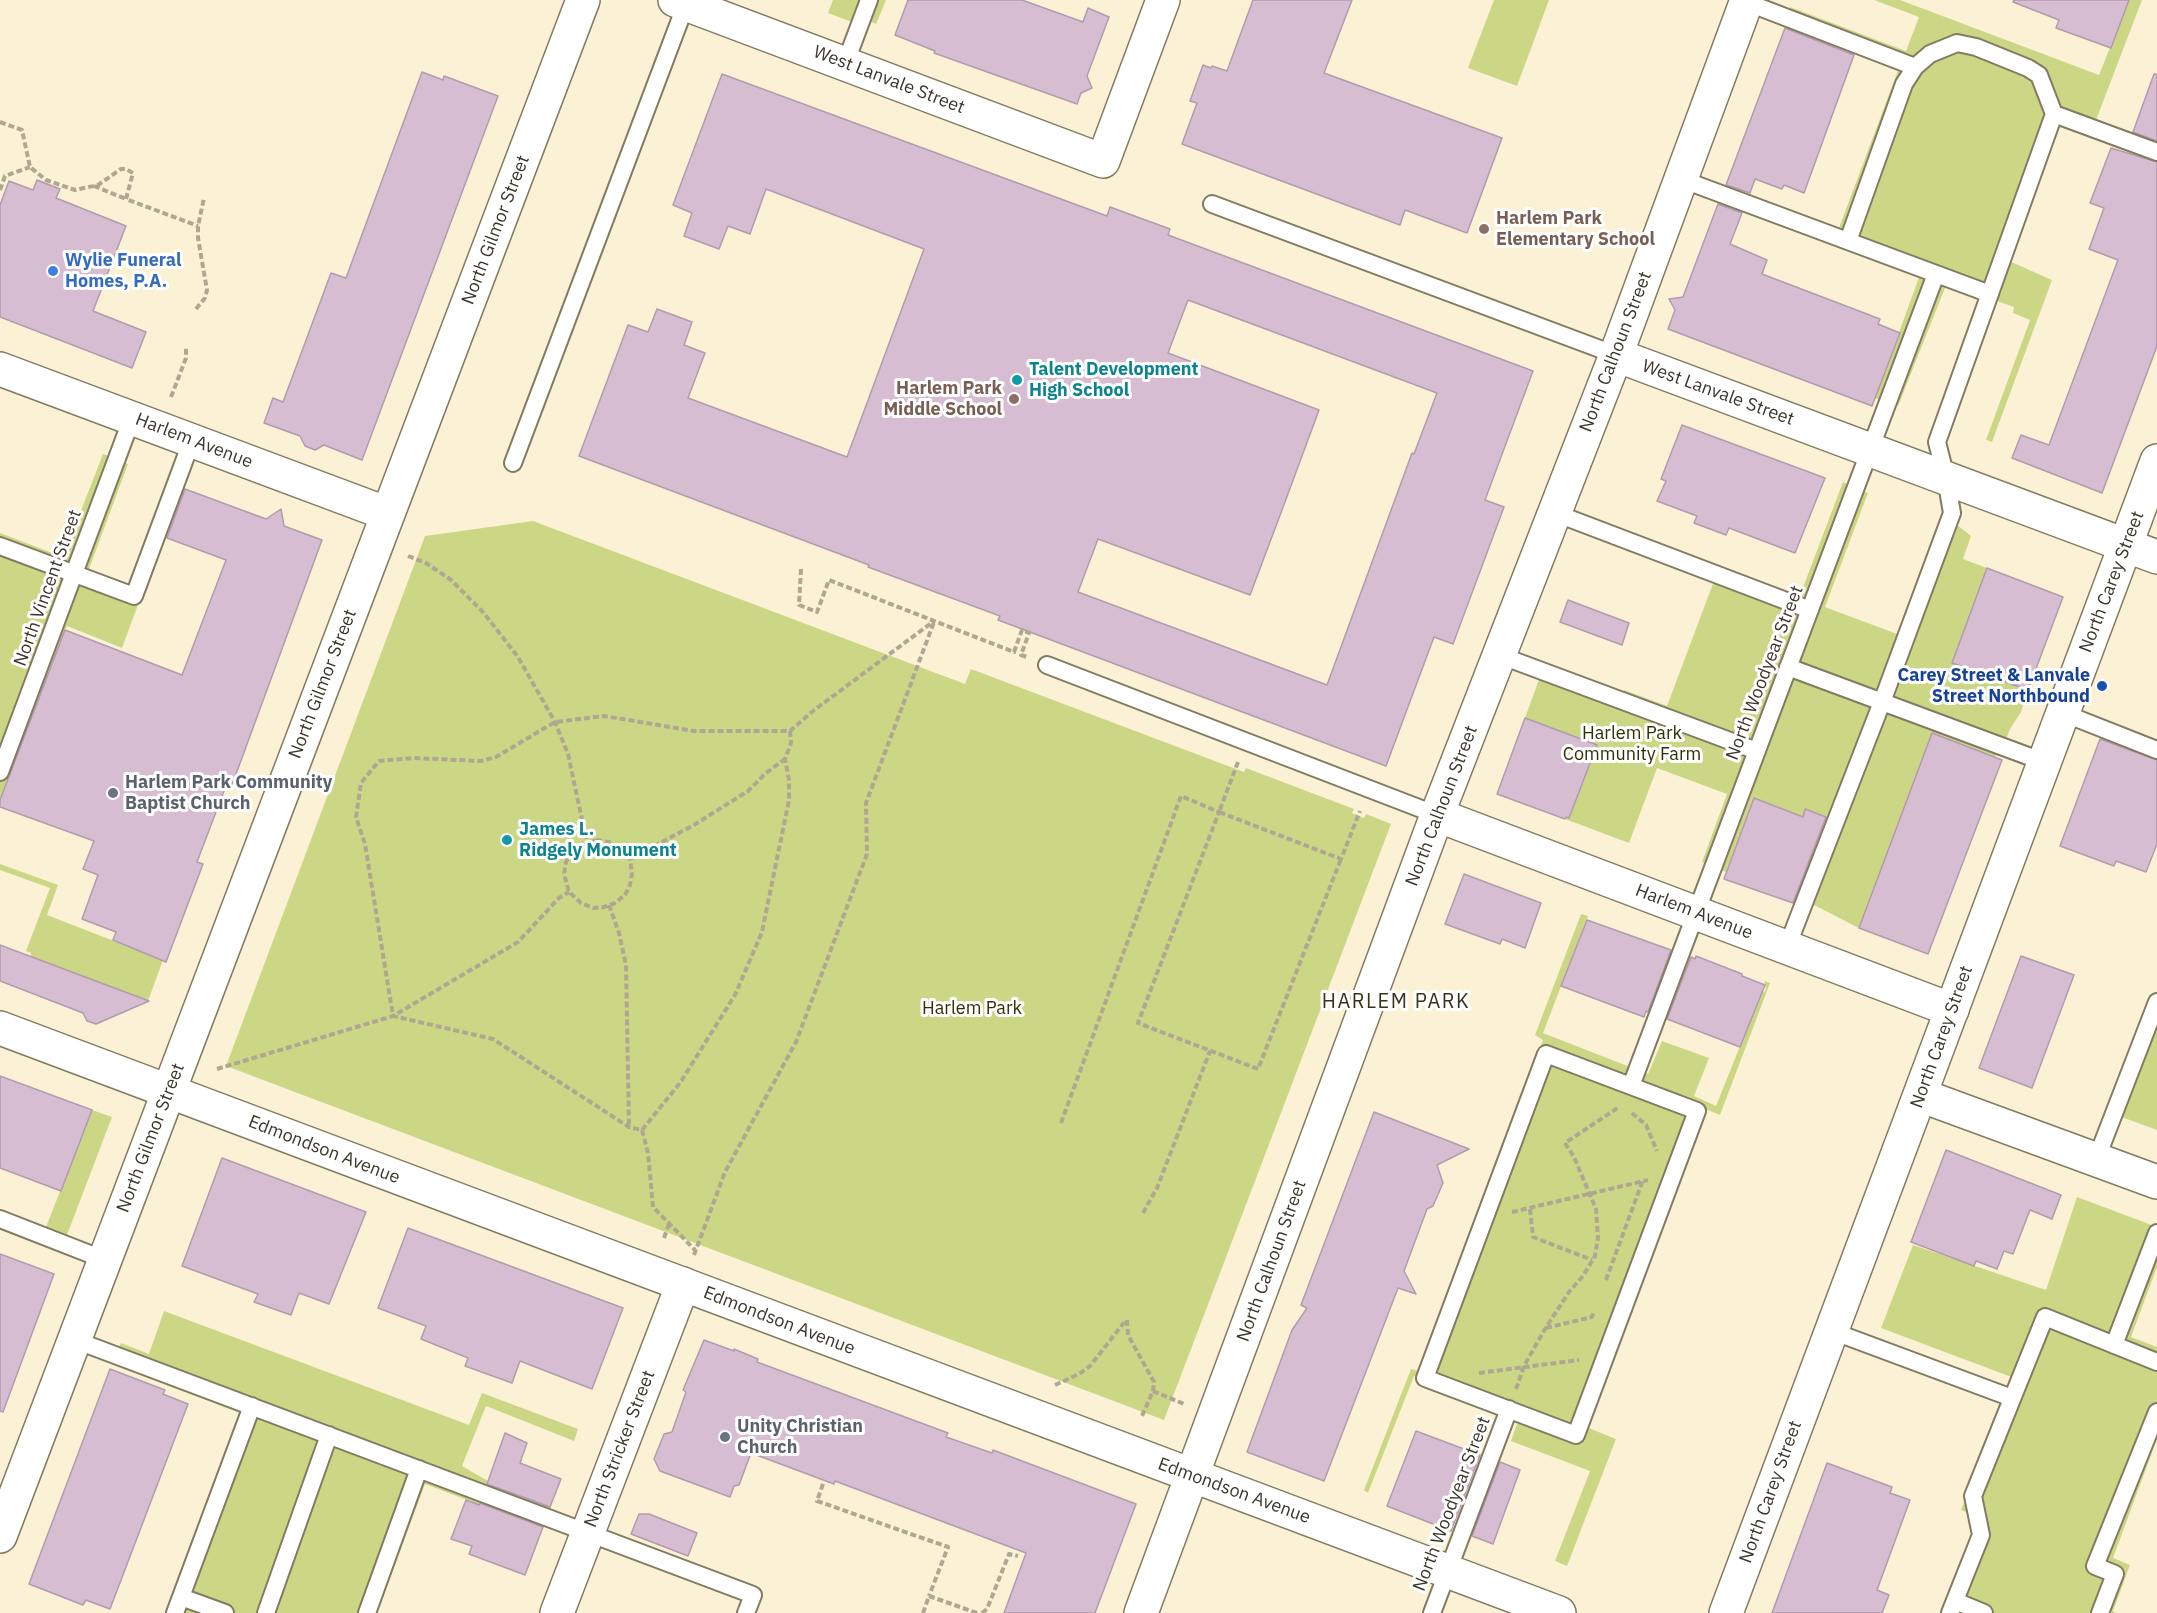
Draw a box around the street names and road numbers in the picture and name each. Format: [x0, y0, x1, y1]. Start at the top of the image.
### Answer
street label: West Lanvale Street [810, 41, 968, 119]
street label: North Gilmor Street [458, 152, 534, 308]
street label: North Calhoun Street [1575, 269, 1657, 435]
street label: West Lanvale Street [1639, 355, 1797, 431]
street label: Harlem Avenue [132, 409, 256, 473]
street label: North Vincent Street [10, 507, 86, 669]
street label: North Carey Street [2075, 508, 2149, 656]
street label: North Woodyear Street [1722, 583, 1808, 763]
street label: North Gilmor Street [285, 606, 361, 762]
street label: North Calhoun Street [1401, 723, 1483, 889]
street label: Harlem Avenue [1632, 880, 1756, 944]
street label: North Carey Street [1906, 963, 1978, 1111]
street label: North Gilmor Street [113, 1060, 189, 1216]
street label: Edmondson Avenue [245, 1111, 403, 1189]
street label: North Calhoun Street [1233, 1177, 1311, 1345]
street label: Edmondson Avenue [700, 1282, 858, 1360]
street label: North Stricker Street [580, 1367, 660, 1531]
street label: North Woodyear Street [1409, 1414, 1495, 1594]
street label: North Carey Street [1735, 1418, 1807, 1566]
street label: Edmondson Avenue [1155, 1453, 1313, 1529]

